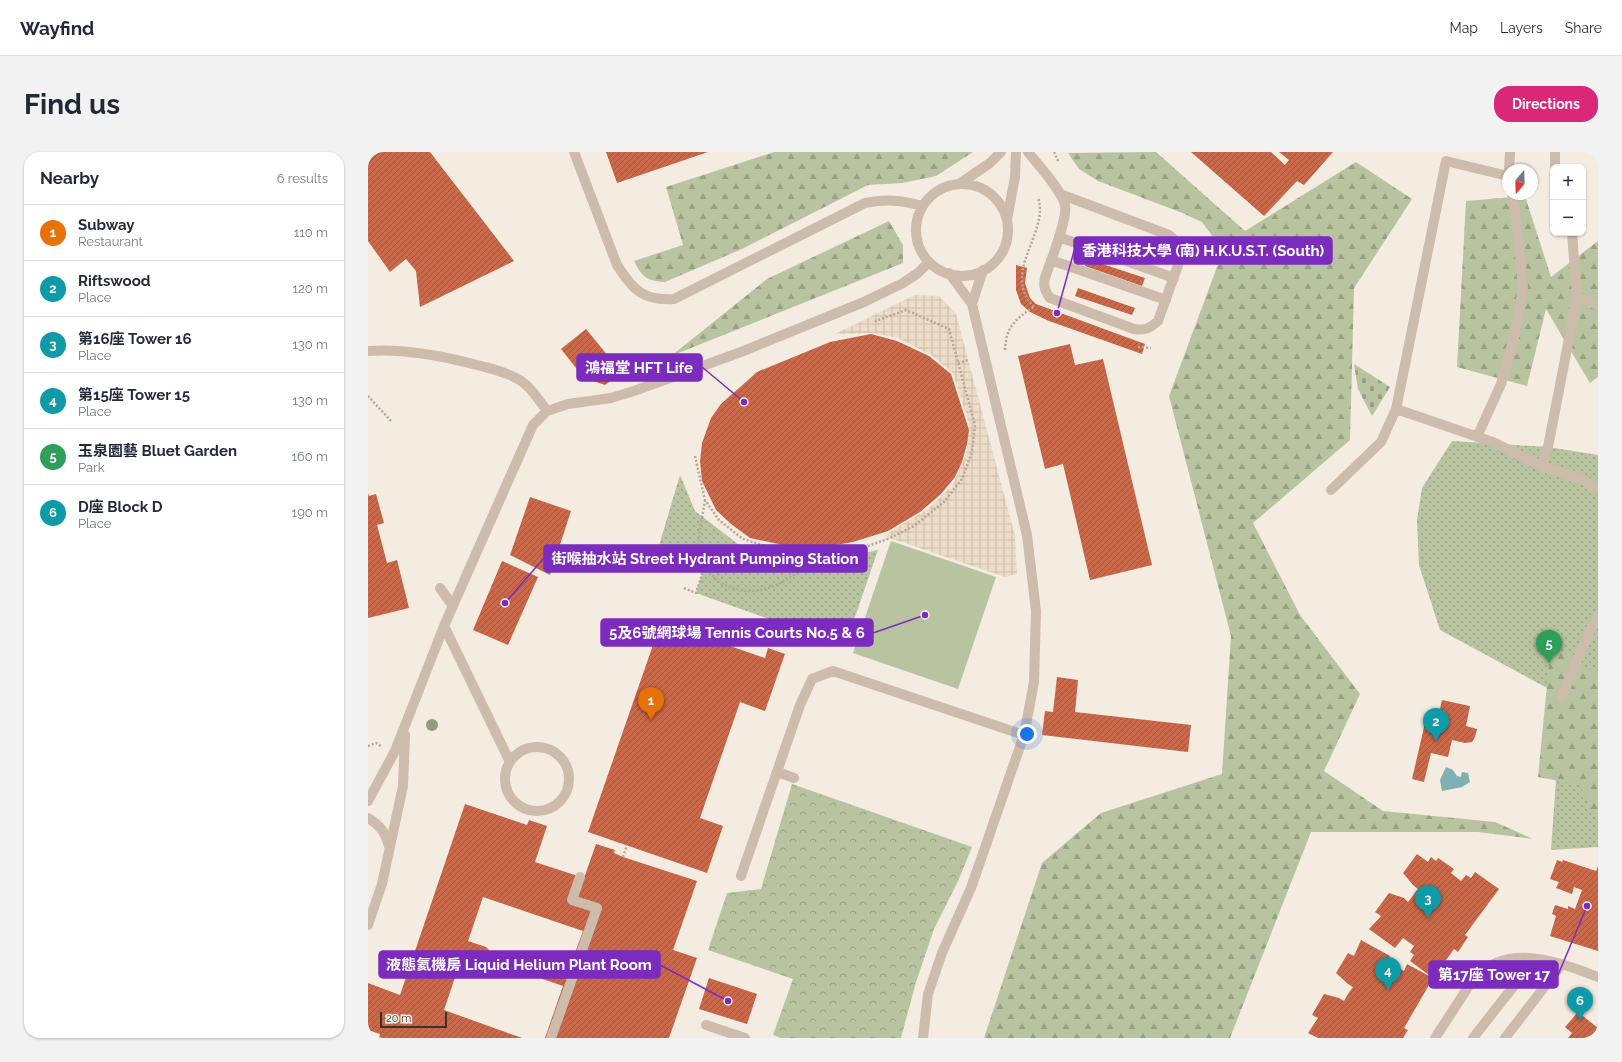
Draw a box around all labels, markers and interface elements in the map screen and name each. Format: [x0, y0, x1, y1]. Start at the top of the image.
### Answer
text: Wayfind [20, 17, 94, 39]
text: Map [1450, 20, 1478, 36]
text: Layers [1500, 20, 1543, 36]
text: Share [1565, 20, 1602, 36]
button: Directions [1494, 86, 1598, 122]
text: Find us [24, 88, 120, 121]
north arrow [1502, 164, 1538, 200]
map controls [1550, 164, 1586, 236]
button: + [1550, 164, 1586, 200]
text: Nearby [40, 168, 99, 188]
text: 6 results [277, 171, 328, 186]
button: − [1550, 200, 1586, 236]
text: Subway [78, 216, 135, 234]
text: 1 [50, 225, 56, 240]
text: 110 m [294, 225, 328, 240]
text: Restaurant [78, 234, 143, 249]
callout: 香港科技大學 (南) H.K.U.S.T. (South) [1074, 237, 1332, 264]
text: 香港科技大學 (南) H.K.U.S.T. (South) [1082, 242, 1325, 260]
text: Riftswood [78, 272, 150, 290]
text: 2 [49, 281, 57, 296]
text: 120 m [292, 281, 328, 296]
text: Place [78, 290, 111, 305]
text: 第16座 Tower 16 [78, 330, 192, 348]
text: 3 [49, 337, 57, 352]
text: 130 m [292, 337, 328, 352]
text: Place [78, 348, 111, 363]
callout: 鴻福堂 HFT Life [577, 354, 702, 381]
text: 鴻福堂 HFT Life [585, 359, 693, 377]
text: 第15座 Tower 15 [78, 386, 190, 404]
text: 4 [49, 393, 57, 408]
text: 130 m [292, 393, 328, 408]
text: Place [78, 404, 111, 419]
text: 玉泉園藝 Bluet Garden [78, 442, 237, 460]
text: 5 [49, 449, 57, 464]
text: 160 m [291, 449, 328, 464]
text: Park [78, 460, 105, 475]
text: D座 Block D [78, 498, 163, 516]
text: 6 [49, 505, 57, 520]
text: 190 m [292, 505, 328, 520]
text: Place [78, 516, 111, 531]
callout: 街喉抽水站 Street Hydrant Pumping Station [544, 545, 867, 572]
text: 街喉抽水站 Street Hydrant Pumping Station [551, 550, 859, 568]
callout: 5及6號網球場 Tennis Courts No.5 & 6 [601, 619, 873, 646]
text: 5及6號網球場 Tennis Courts No.5 & 6 [609, 624, 865, 642]
pin: 5 [1536, 630, 1562, 663]
pin: 1 [638, 687, 664, 720]
pin: 2 [1423, 708, 1449, 741]
your location [1017, 724, 1037, 744]
pin: 3 [1415, 885, 1441, 918]
callout: 液態氦機房 Liquid Helium Plant Room [379, 951, 660, 978]
text: 液態氦機房 Liquid Helium Plant Room [386, 956, 652, 974]
pin: 4 [1375, 957, 1401, 990]
callout: 第17座 Tower 17 [1429, 961, 1558, 988]
text: 第17座 Tower 17 [1438, 966, 1551, 984]
pin: 6 [1567, 987, 1593, 1020]
scale bar [380, 1010, 447, 1029]
text: 20 m [386, 1012, 411, 1025]

